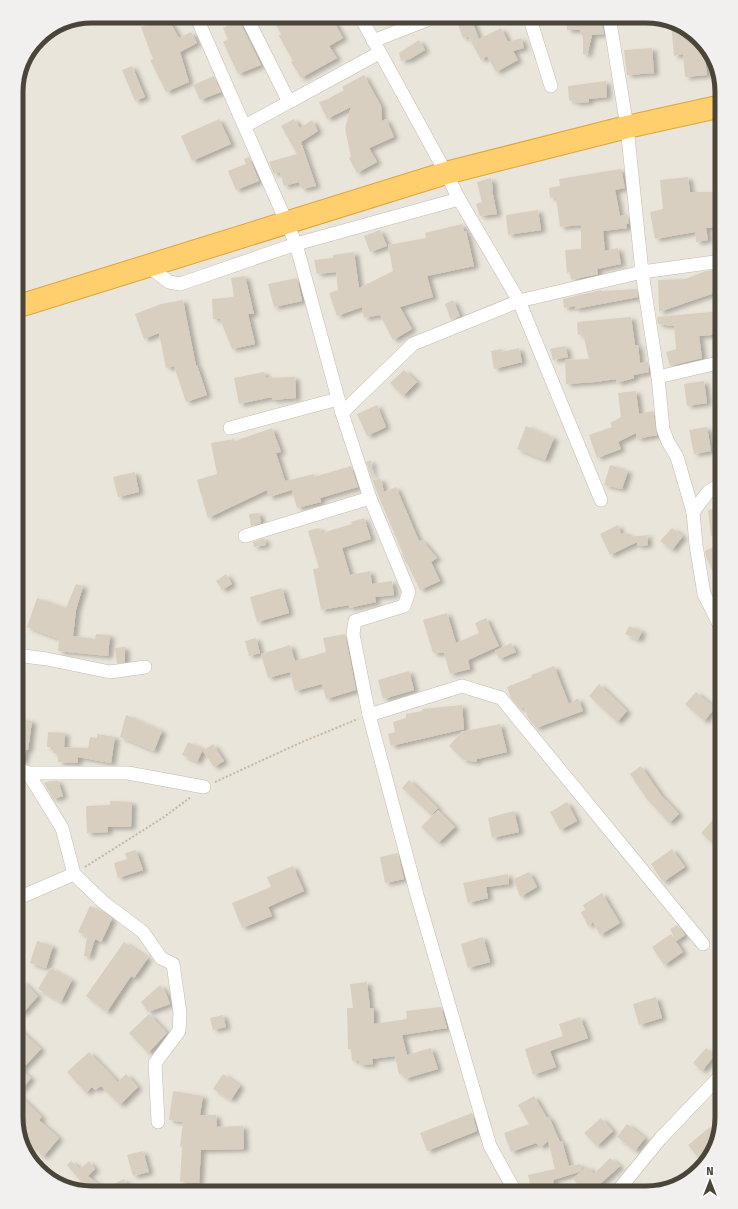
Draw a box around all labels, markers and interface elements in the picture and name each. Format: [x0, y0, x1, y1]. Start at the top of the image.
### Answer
north arrow [690, 1161, 730, 1201]
text: N [706, 1165, 714, 1178]

